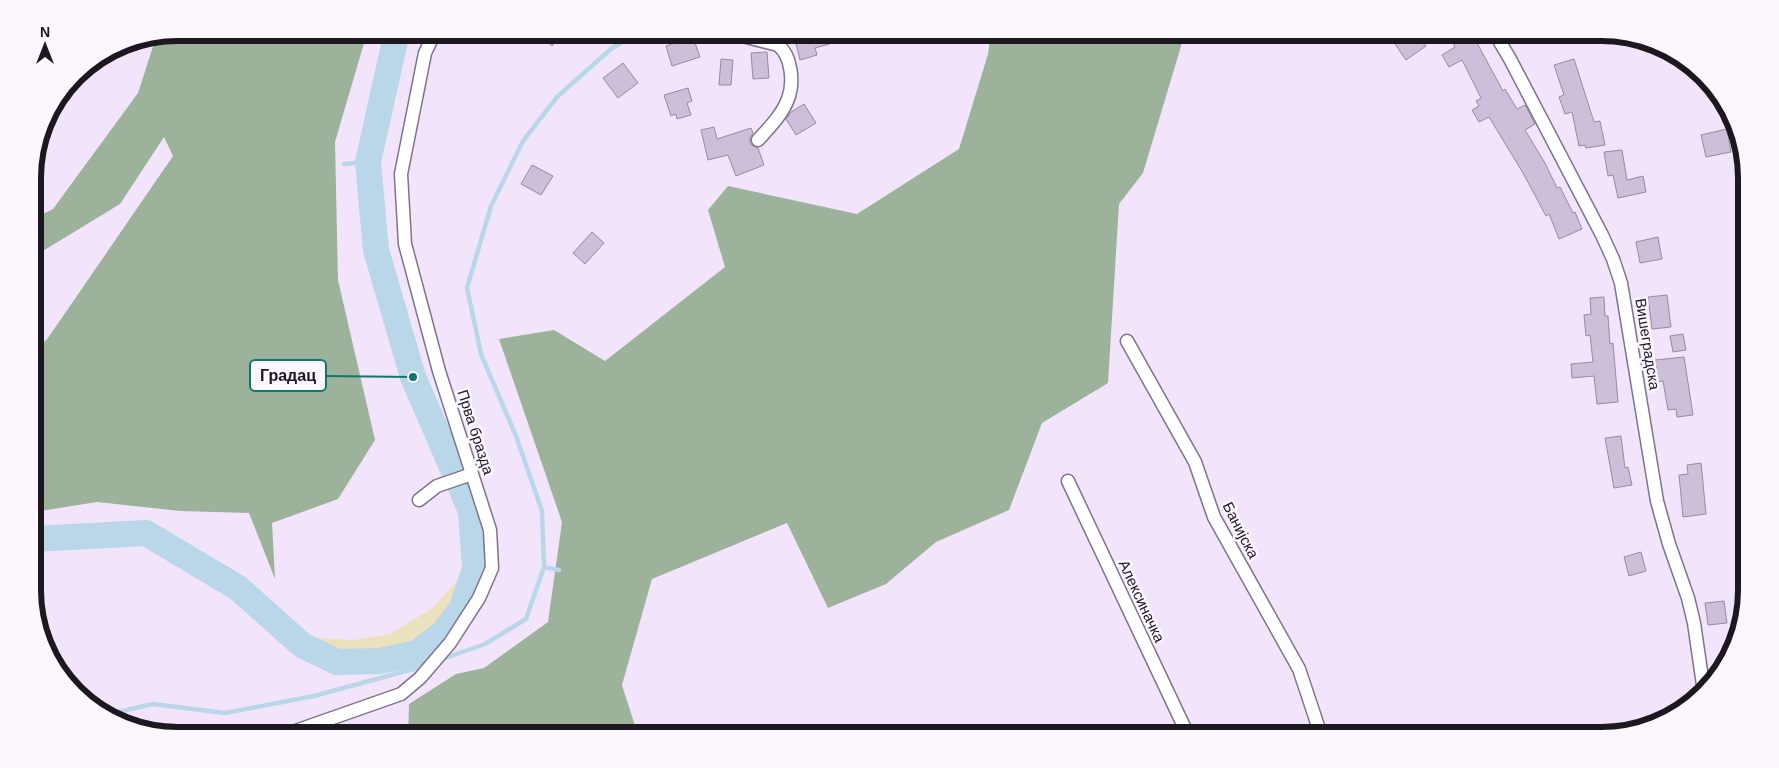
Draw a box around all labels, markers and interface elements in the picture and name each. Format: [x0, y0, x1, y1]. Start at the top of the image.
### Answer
north arrow [20, 20, 70, 70]
text: N [40, 24, 50, 40]
street label: Вишеградска [1632, 297, 1664, 392]
callout: Градац [250, 360, 326, 391]
text: Градац [260, 367, 316, 384]
street label: Прва бразда [454, 387, 498, 477]
street label: Банијска [1220, 499, 1263, 562]
street label: Алексиначка [1115, 557, 1169, 646]

